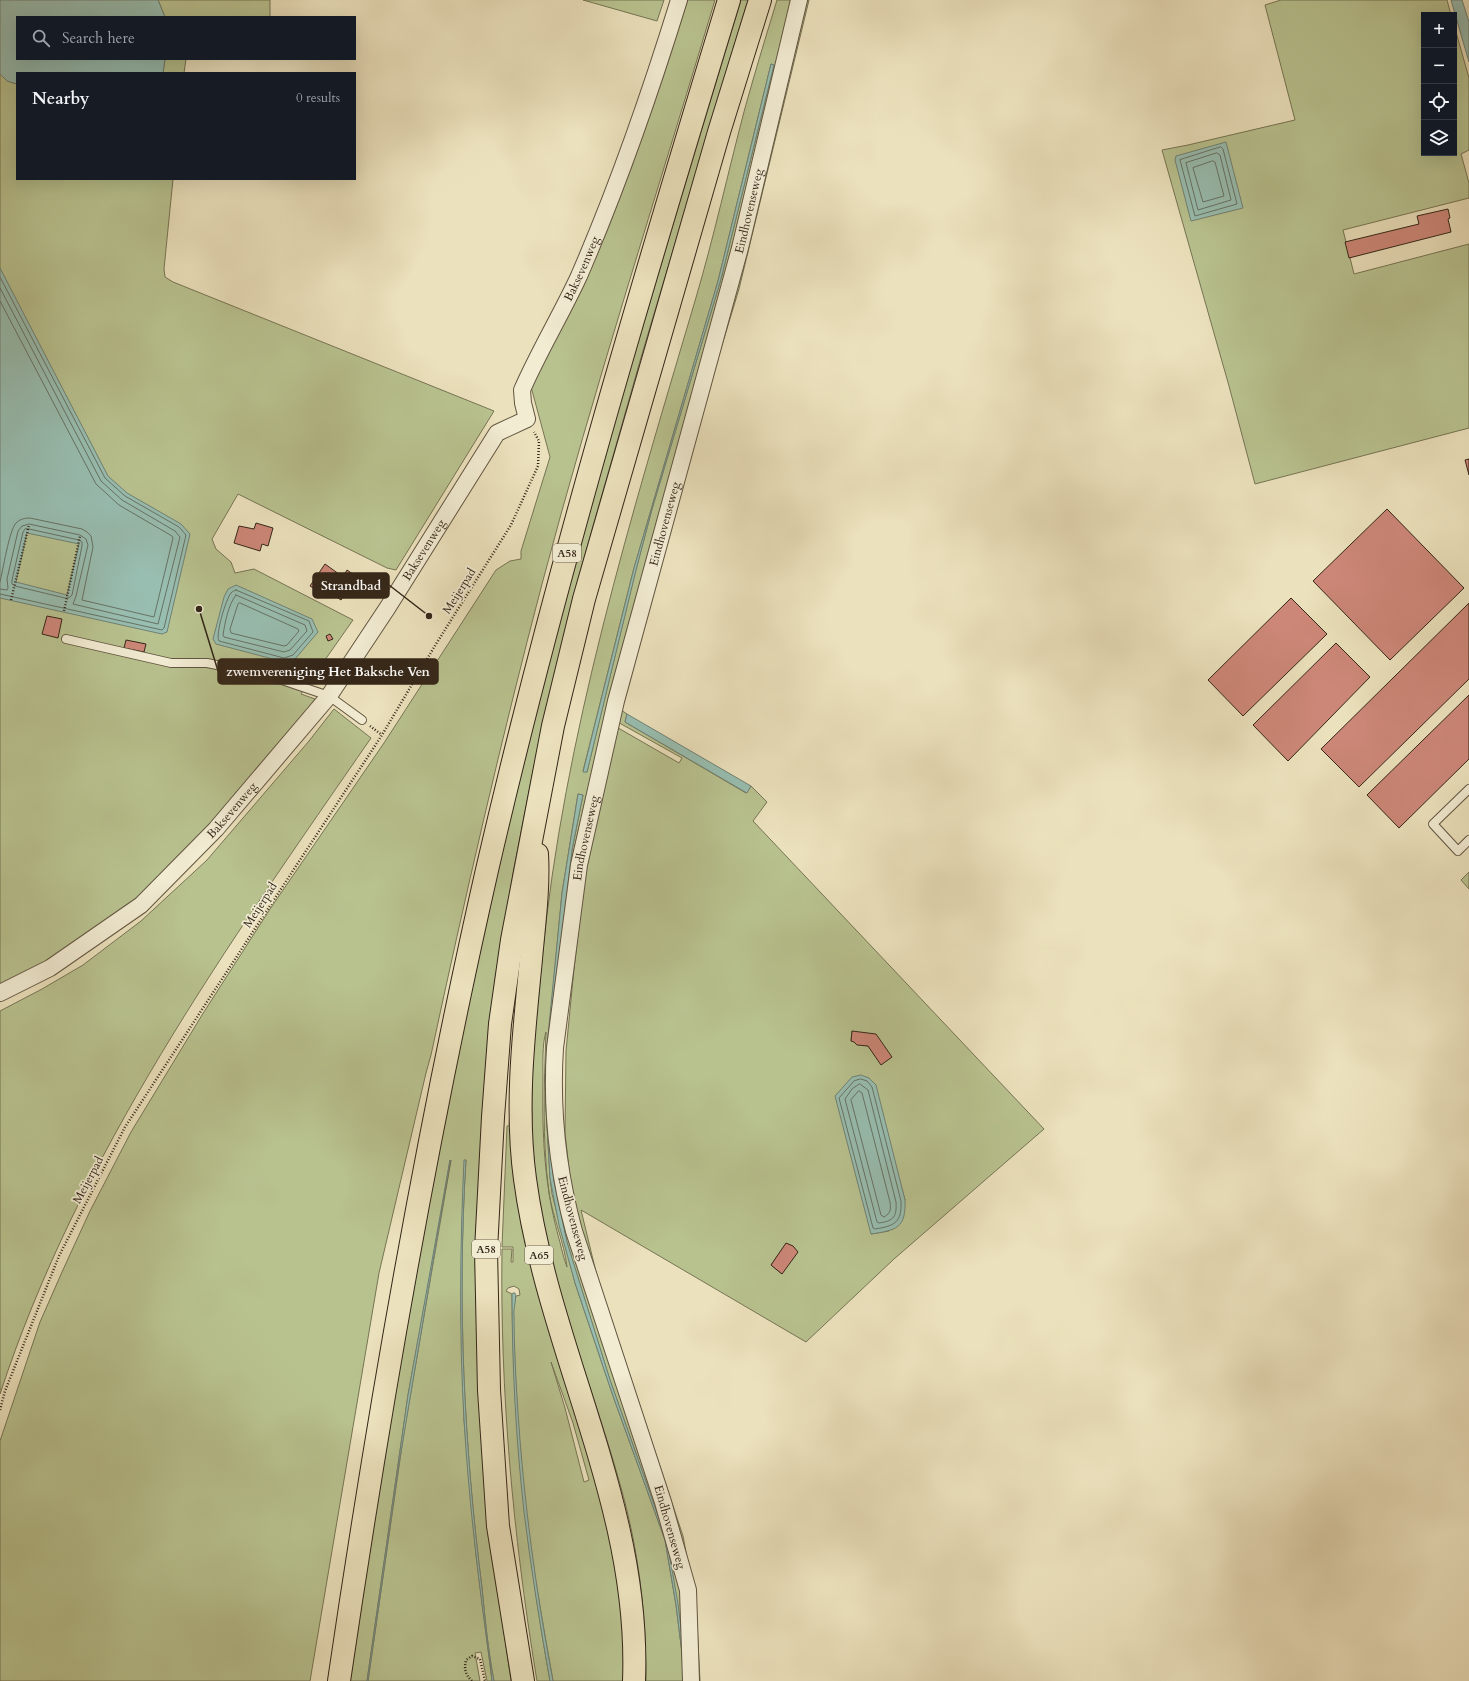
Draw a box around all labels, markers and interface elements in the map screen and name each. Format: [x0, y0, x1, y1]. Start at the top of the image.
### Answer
map controls [1421, 12, 1457, 156]
button: + [1421, 12, 1457, 48]
search box [16, 16, 356, 60]
icon: search [30, 27, 52, 49]
text: Search here [62, 28, 135, 48]
button: − [1421, 48, 1457, 84]
button: locate [1421, 84, 1457, 120]
text: Nearby [32, 87, 89, 110]
text: 0 results [296, 89, 340, 107]
button: layers [1421, 120, 1457, 156]
street label: Eindhovenseweg [731, 167, 767, 255]
street label: Baksevenweg [560, 233, 603, 304]
street label: Eindhovenseweg [645, 480, 684, 568]
street label: Baksevenweg [399, 516, 449, 584]
road number: A58 [553, 544, 581, 562]
street label: Meijerpad [439, 564, 480, 617]
callout: Strandbad [313, 573, 389, 598]
text: Strandbad [321, 577, 382, 595]
callout: zwemvereniging Het Baksche Ven [218, 659, 438, 684]
text: zwemvereniging Het Baksche Ven [226, 663, 430, 681]
street label: Baksevenweg [203, 778, 261, 842]
street label: Eindhovenseweg [569, 794, 603, 881]
street label: Meijerpad [239, 879, 281, 931]
street label: Meijerpad [69, 1153, 107, 1206]
street label: Eindhovenseweg [554, 1174, 592, 1262]
road number: A58 [472, 1240, 500, 1258]
road number: A65 [525, 1246, 553, 1264]
street label: Eindhovenseweg [650, 1483, 690, 1571]

